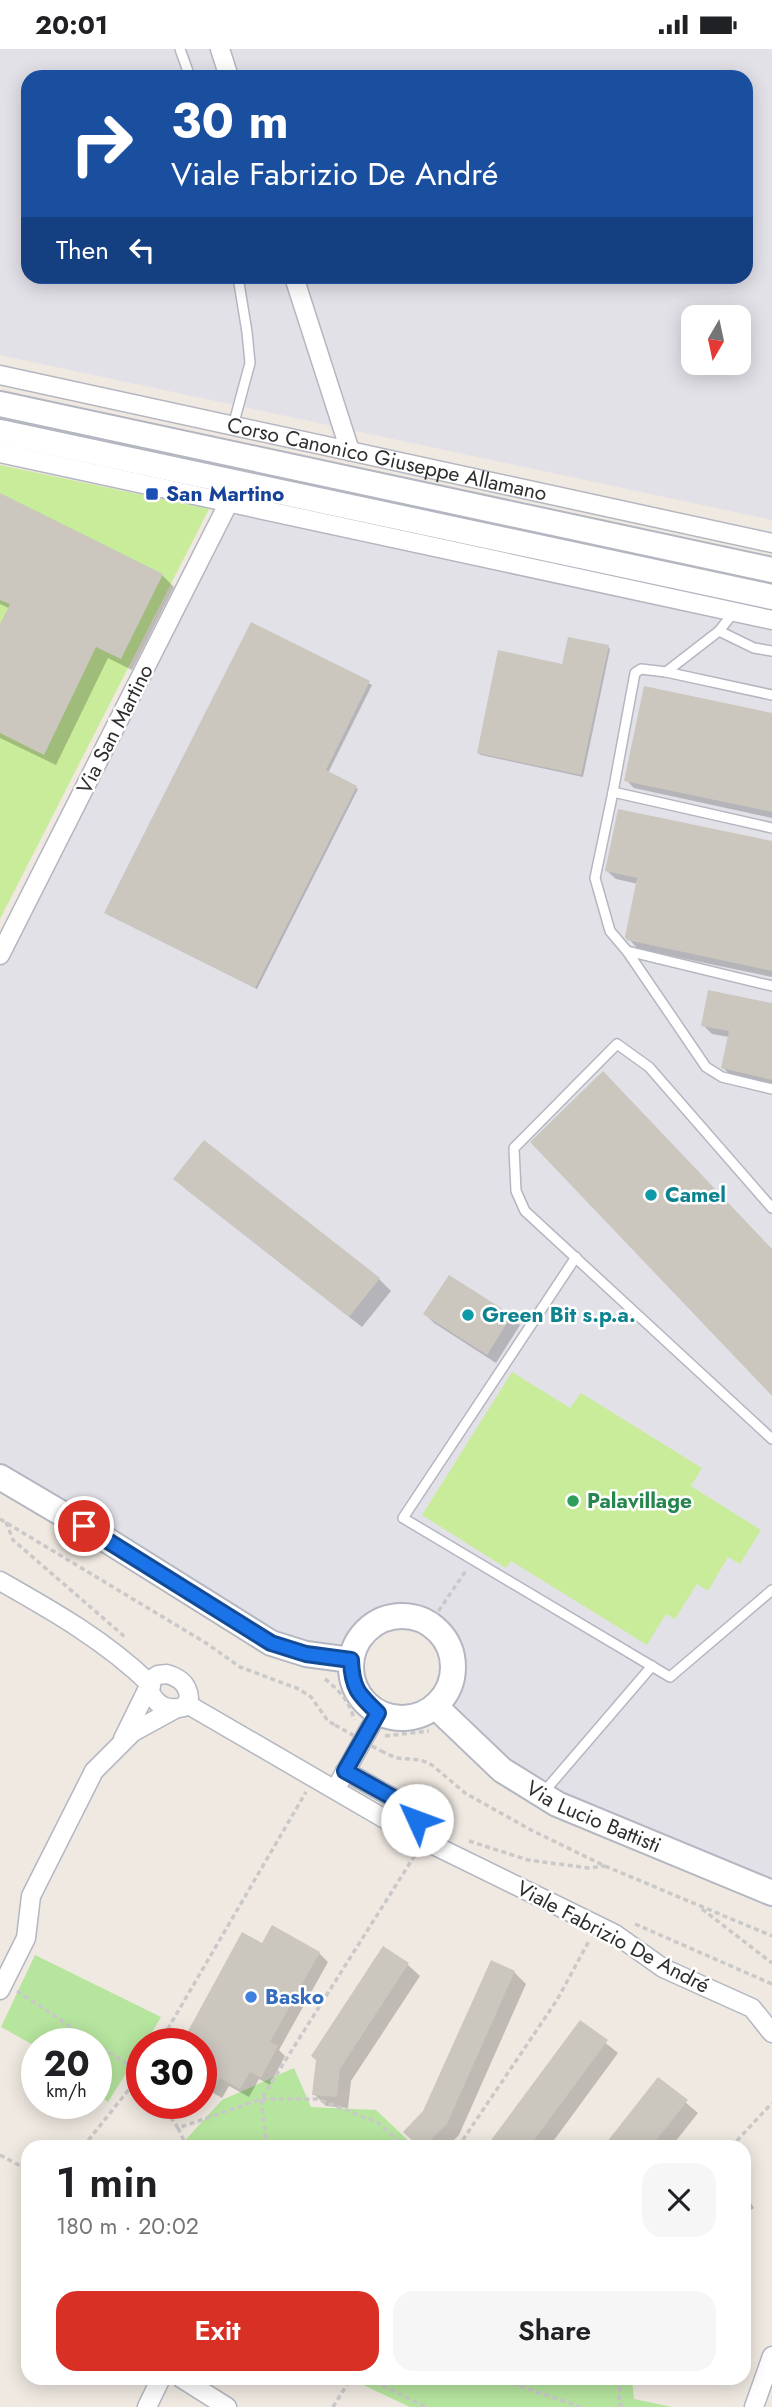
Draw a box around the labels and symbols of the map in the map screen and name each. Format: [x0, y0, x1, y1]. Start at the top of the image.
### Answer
north arrow [681, 305, 751, 375]
street label: Corso Canonico Giuseppe Allamano [224, 410, 550, 509]
place label: San Martino [166, 479, 284, 509]
marker: San Martino [144, 486, 160, 502]
street label: Via San Martino [69, 659, 161, 799]
place label: Camel [665, 1180, 726, 1210]
marker: Camel [643, 1187, 659, 1203]
place label: Green Bit s.p.a. [482, 1300, 636, 1330]
marker: Green Bit s.p.a. [460, 1307, 476, 1323]
place label: Palavillage [587, 1486, 692, 1516]
marker: Palavillage [565, 1493, 581, 1509]
pin [54, 1496, 114, 1556]
street label: Via Lucio Battisti [520, 1773, 666, 1860]
position arrow [380, 1783, 454, 1857]
street label: Viale Fabrizio De André [511, 1873, 715, 2001]
place label: Basko [265, 1982, 324, 2012]
marker: Basko [243, 1989, 259, 2005]
speed limit sign: 30 [126, 2028, 217, 2119]

